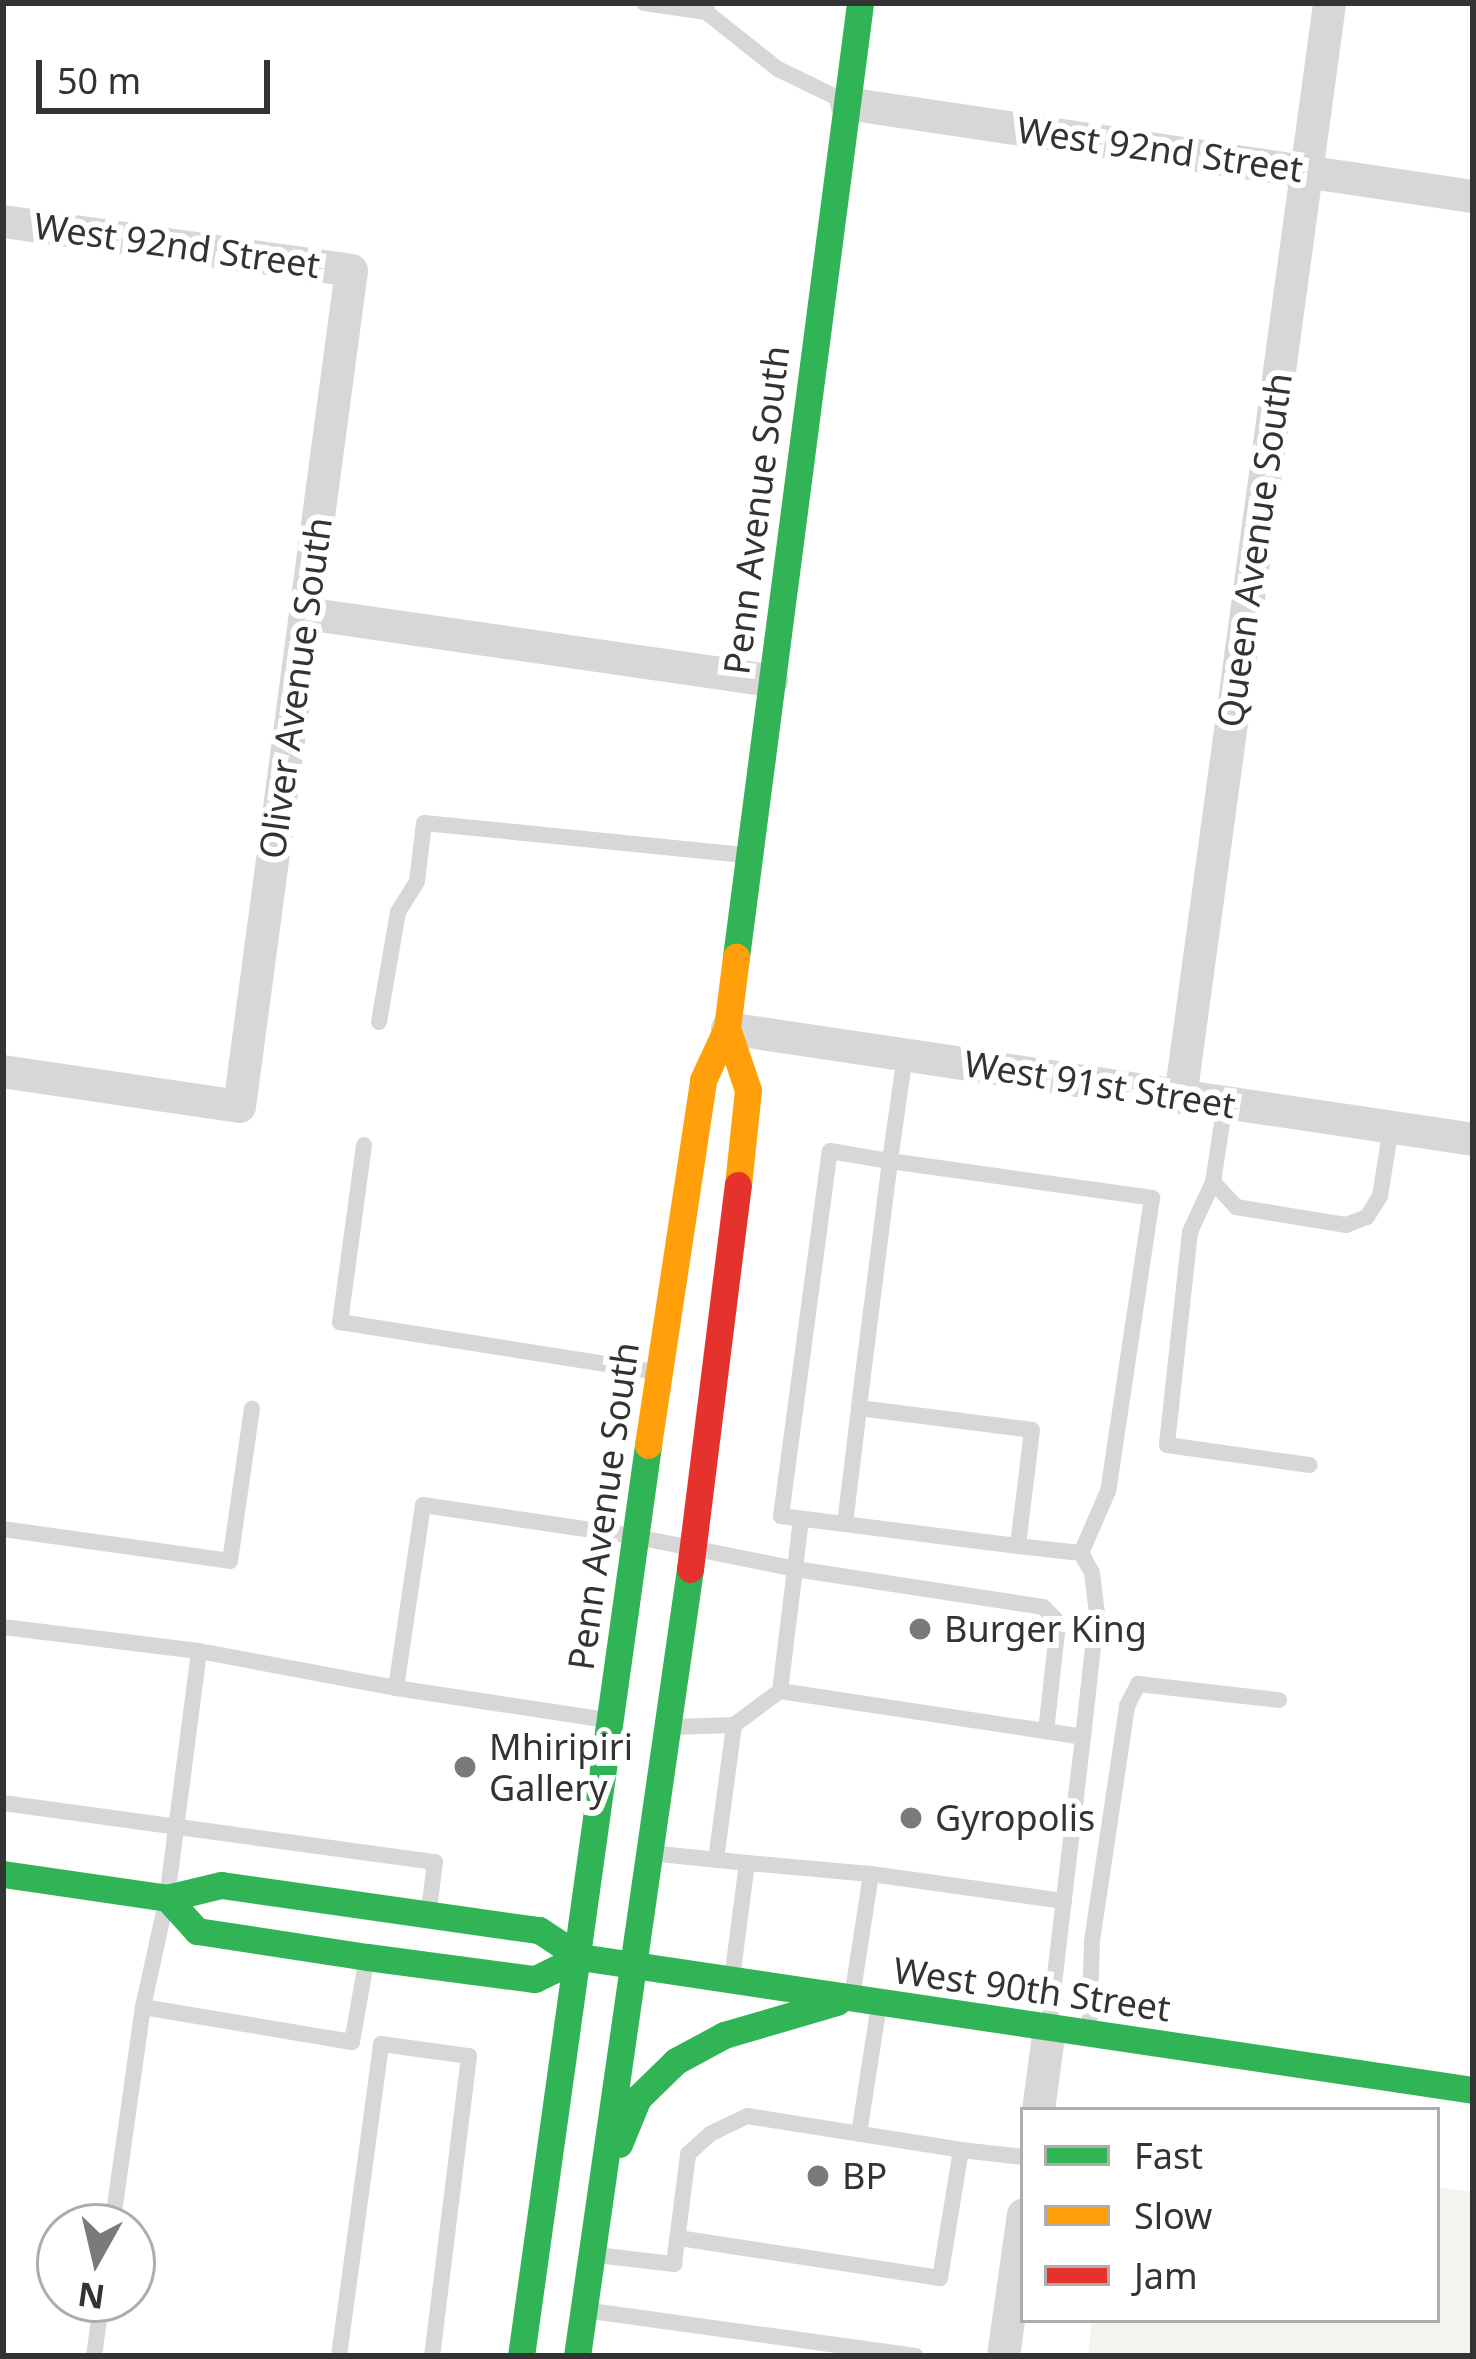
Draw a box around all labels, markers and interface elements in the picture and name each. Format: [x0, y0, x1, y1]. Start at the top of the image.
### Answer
scale bar [42, 36, 276, 110]
text: 50 m [57, 56, 141, 105]
street label: West 92nd Street [1014, 108, 1306, 190]
street label: West 92nd Street [31, 204, 323, 286]
street label: Penn Avenue South [714, 343, 798, 677]
street label: Queen Avenue South [1208, 370, 1300, 730]
street label: Oliver Avenue South [250, 515, 340, 861]
street label: West 91st Street [961, 1041, 1239, 1127]
street label: Penn Avenue South [559, 1339, 647, 1673]
place label: Burger King [944, 1607, 1147, 1651]
marker: Burger King [907, 1616, 933, 1642]
place label: Mhiripiri Gallery [489, 1724, 633, 1809]
marker: Mhiripiri Gallery [452, 1754, 478, 1780]
place label: Gyropolis [935, 1796, 1095, 1840]
marker: Gyropolis [898, 1805, 924, 1831]
street label: West 90th Street [891, 1948, 1173, 2030]
legend [1020, 2107, 1440, 2323]
text: Fast [1134, 2131, 1203, 2180]
place label: BP [842, 2154, 887, 2198]
marker: BP [805, 2163, 831, 2189]
text: Slow [1134, 2191, 1212, 2240]
north arrow [36, 2203, 156, 2323]
text: Jam [1134, 2251, 1198, 2300]
text: N [75, 2272, 108, 2320]

